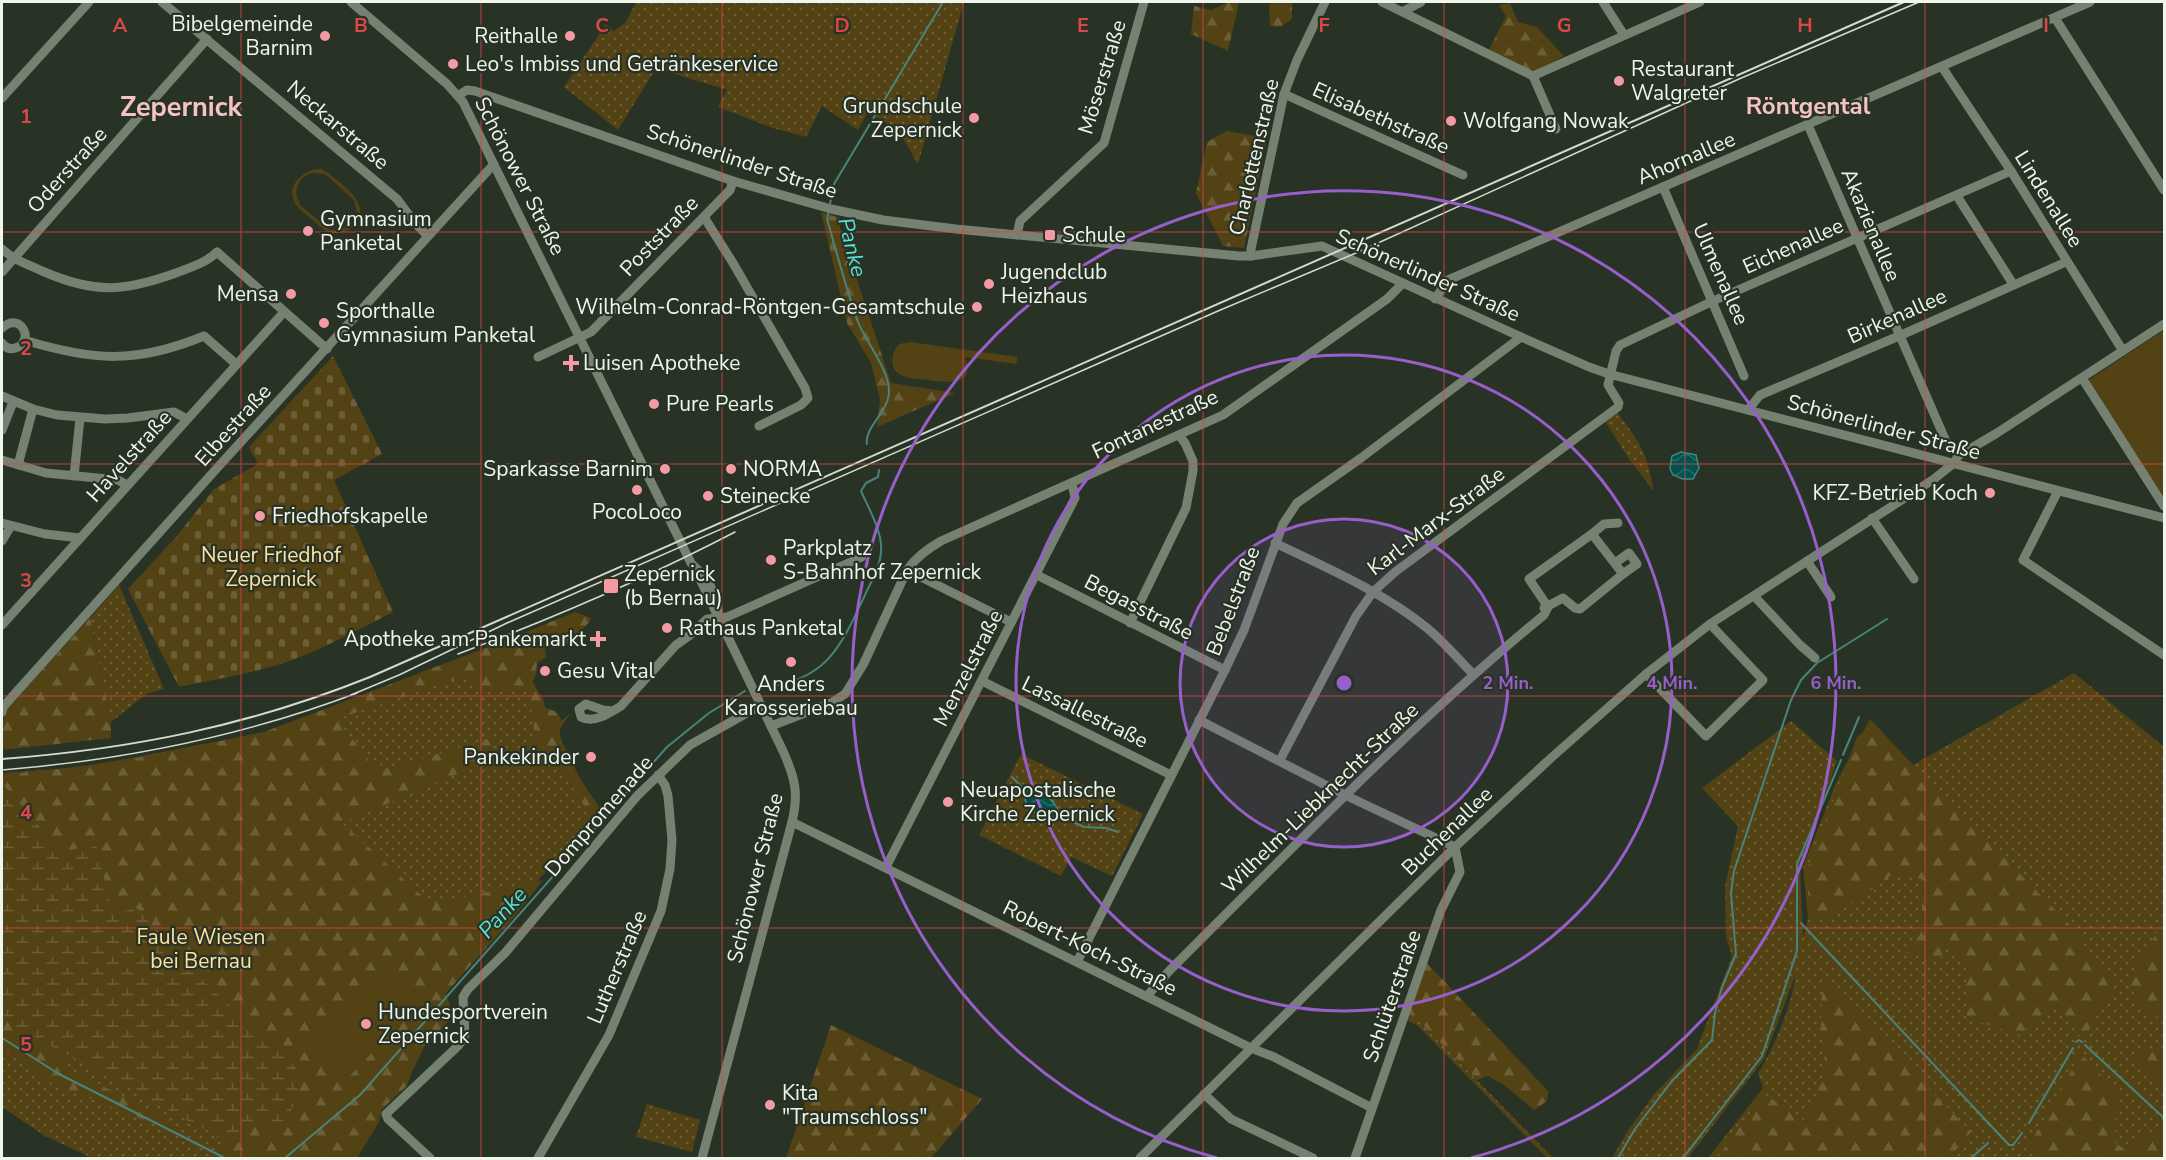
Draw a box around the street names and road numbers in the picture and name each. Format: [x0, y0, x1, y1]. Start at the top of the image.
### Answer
street label: Möserstraße [1071, 16, 1133, 138]
street label: Neckarstraße [281, 74, 395, 176]
street label: Elisabethstraße [1308, 75, 1454, 161]
street label: Charlottenstraße [1222, 76, 1286, 238]
street label: Schönower Straße [468, 92, 572, 260]
street label: Schönerlinder Straße [643, 117, 841, 205]
street label: Oderstraße [21, 121, 113, 219]
street label: Ahornallee [1633, 125, 1739, 191]
street label: Lindenallee [2008, 145, 2090, 253]
street label: Akazienallee [1835, 164, 1907, 286]
street label: Poststraße [614, 190, 704, 282]
street label: Eichenallee [1738, 211, 1848, 281]
street label: Ulmenallee [1686, 219, 1756, 329]
street label: Schönerlinder Straße [1331, 222, 1525, 328]
street label: Birkenallee [1843, 282, 1951, 350]
street label: Elbestraße [189, 378, 277, 472]
street label: Fontanestraße [1087, 383, 1223, 465]
street label: Schönerlinder Straße [1784, 388, 1984, 466]
street label: Havelstraße [80, 404, 178, 508]
street label: Karl-Marx-Straße [1362, 460, 1510, 582]
street label: Bebelstraße [1199, 542, 1267, 660]
street label: Begasstraße [1080, 568, 1198, 646]
street label: Menzelstraße [927, 605, 1009, 731]
street label: Lassallestraße [1017, 669, 1153, 755]
street label: Wilhelm-Liebknecht-Straße [1215, 696, 1425, 900]
street label: Dompromenade [539, 749, 659, 883]
street label: Buchenallee [1395, 780, 1499, 882]
street label: Schönower Straße [720, 790, 790, 966]
street label: Robert-Koch-Straße [998, 894, 1182, 1002]
street label: Lutherstraße [581, 906, 653, 1028]
street label: Schlüterstraße [1356, 926, 1428, 1066]

